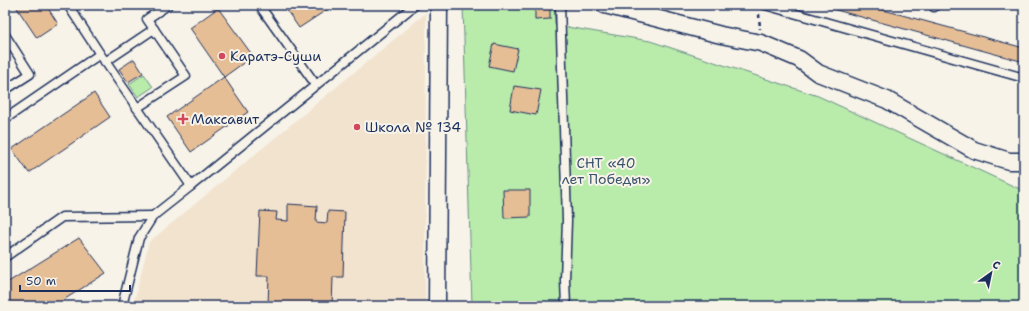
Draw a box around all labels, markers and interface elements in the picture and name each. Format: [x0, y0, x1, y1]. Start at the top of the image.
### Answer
place label: Каратэ-Суши [230, 47, 321, 65]
marker: Каратэ-Суши [217, 51, 227, 61]
place label: Максавит [191, 110, 260, 128]
marker: Максавит [178, 114, 188, 124]
place label: Школа № 134 [365, 118, 461, 136]
marker: Школа № 134 [352, 122, 362, 132]
park label: СНТ «40 лет Победы» [562, 154, 650, 188]
north arrow [971, 253, 1011, 293]
text: С [989, 257, 1003, 273]
scale bar [20, 267, 130, 293]
text: 50 m [26, 273, 56, 289]

